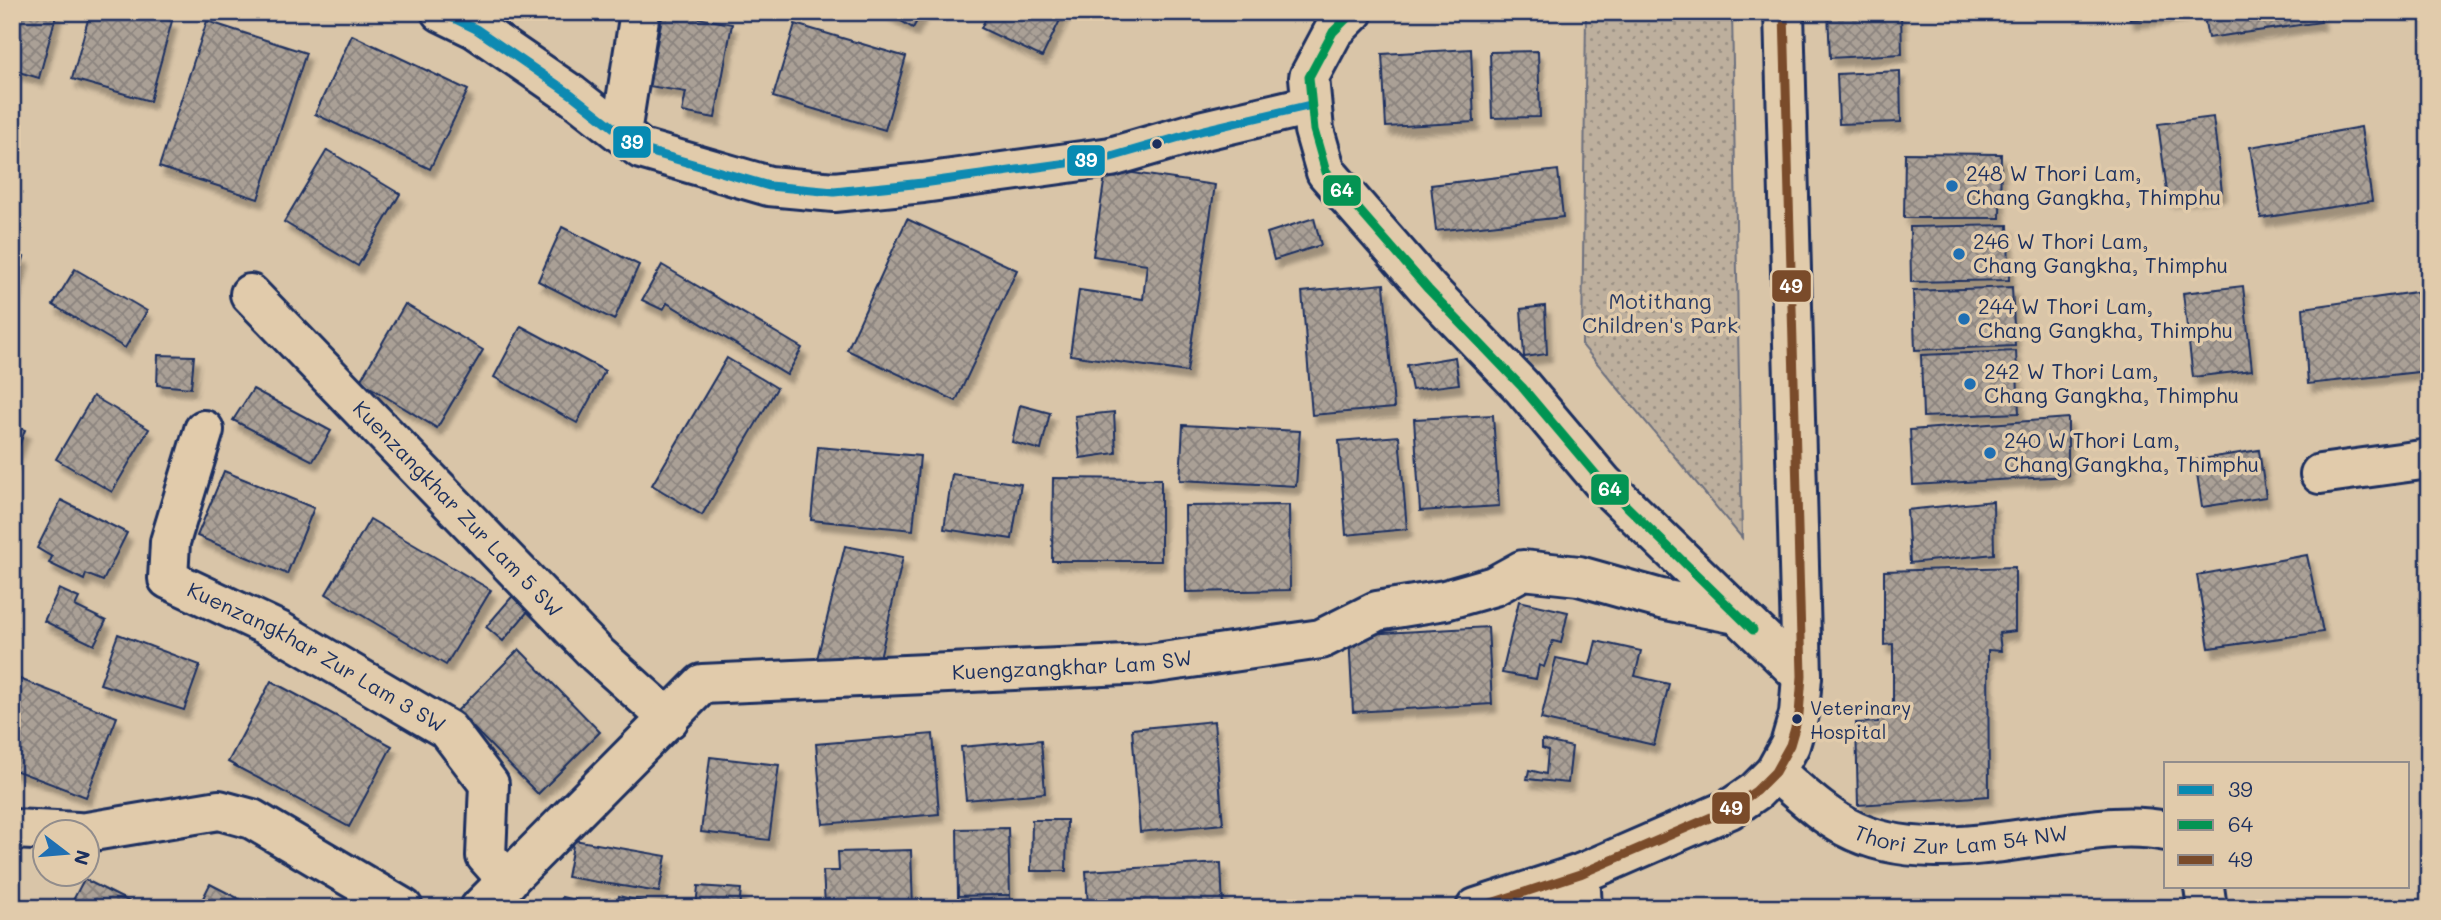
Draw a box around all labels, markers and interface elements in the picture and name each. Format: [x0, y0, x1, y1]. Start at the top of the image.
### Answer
line badge: 39 [612, 125, 652, 159]
text: 39 [621, 129, 644, 154]
unlabelled marker [1150, 137, 1164, 151]
line badge: 39 [1066, 144, 1106, 177]
text: 39 [1075, 147, 1098, 172]
place label: 248 W Thori Lam, Chang Gangkha, Thimphu [1966, 159, 2221, 210]
line badge: 64 [1322, 174, 1362, 207]
text: 64 [1330, 177, 1354, 202]
marker: 248 W Thori Lam, Chang Gangkha, Thimphu [1944, 178, 1960, 194]
place label: 246 W Thori Lam, Chang Gangkha, Thimphu [1973, 227, 2228, 278]
marker: 246 W Thori Lam, Chang Gangkha, Thimphu [1951, 246, 1967, 262]
line badge: 49 [1771, 269, 1812, 303]
text: 49 [1779, 273, 1803, 298]
park label: Motithang Children's Park [1582, 287, 1738, 338]
place label: 244 W Thori Lam, Chang Gangkha, Thimphu [1978, 292, 2233, 343]
marker: 244 W Thori Lam, Chang Gangkha, Thimphu [1956, 311, 1972, 327]
place label: 242 W Thori Lam, Chang Gangkha, Thimphu [1984, 357, 2239, 408]
marker: 242 W Thori Lam, Chang Gangkha, Thimphu [1962, 376, 1978, 392]
street label: Kuenzangkhar Zur Lam 5 SW [348, 394, 569, 622]
place label: 240 W Thori Lam, Chang Gangkha, Thimphu [2004, 426, 2259, 477]
marker: 240 W Thori Lam, Chang Gangkha, Thimphu [1982, 445, 1998, 461]
line badge: 64 [1590, 473, 1630, 506]
text: 64 [1598, 476, 1622, 501]
street label: Kuenzangkhar Zur Lam 3 SW [183, 575, 451, 738]
street label: Kuengzangkhar Lam SW [951, 643, 1194, 685]
place label: Veterinary Hospital [1810, 695, 1911, 744]
marker: Veterinary Hospital [1790, 712, 1804, 726]
legend [2164, 762, 2410, 888]
text: 39 [2228, 775, 2253, 802]
line badge: 49 [1711, 791, 1751, 825]
text: 49 [1719, 795, 1743, 820]
text: 64 [2228, 810, 2254, 837]
north arrow [32, 818, 102, 888]
street label: Thori Zur Lam 54 NW [1851, 818, 2069, 859]
text: 49 [2228, 845, 2253, 872]
text: N [69, 847, 97, 868]

